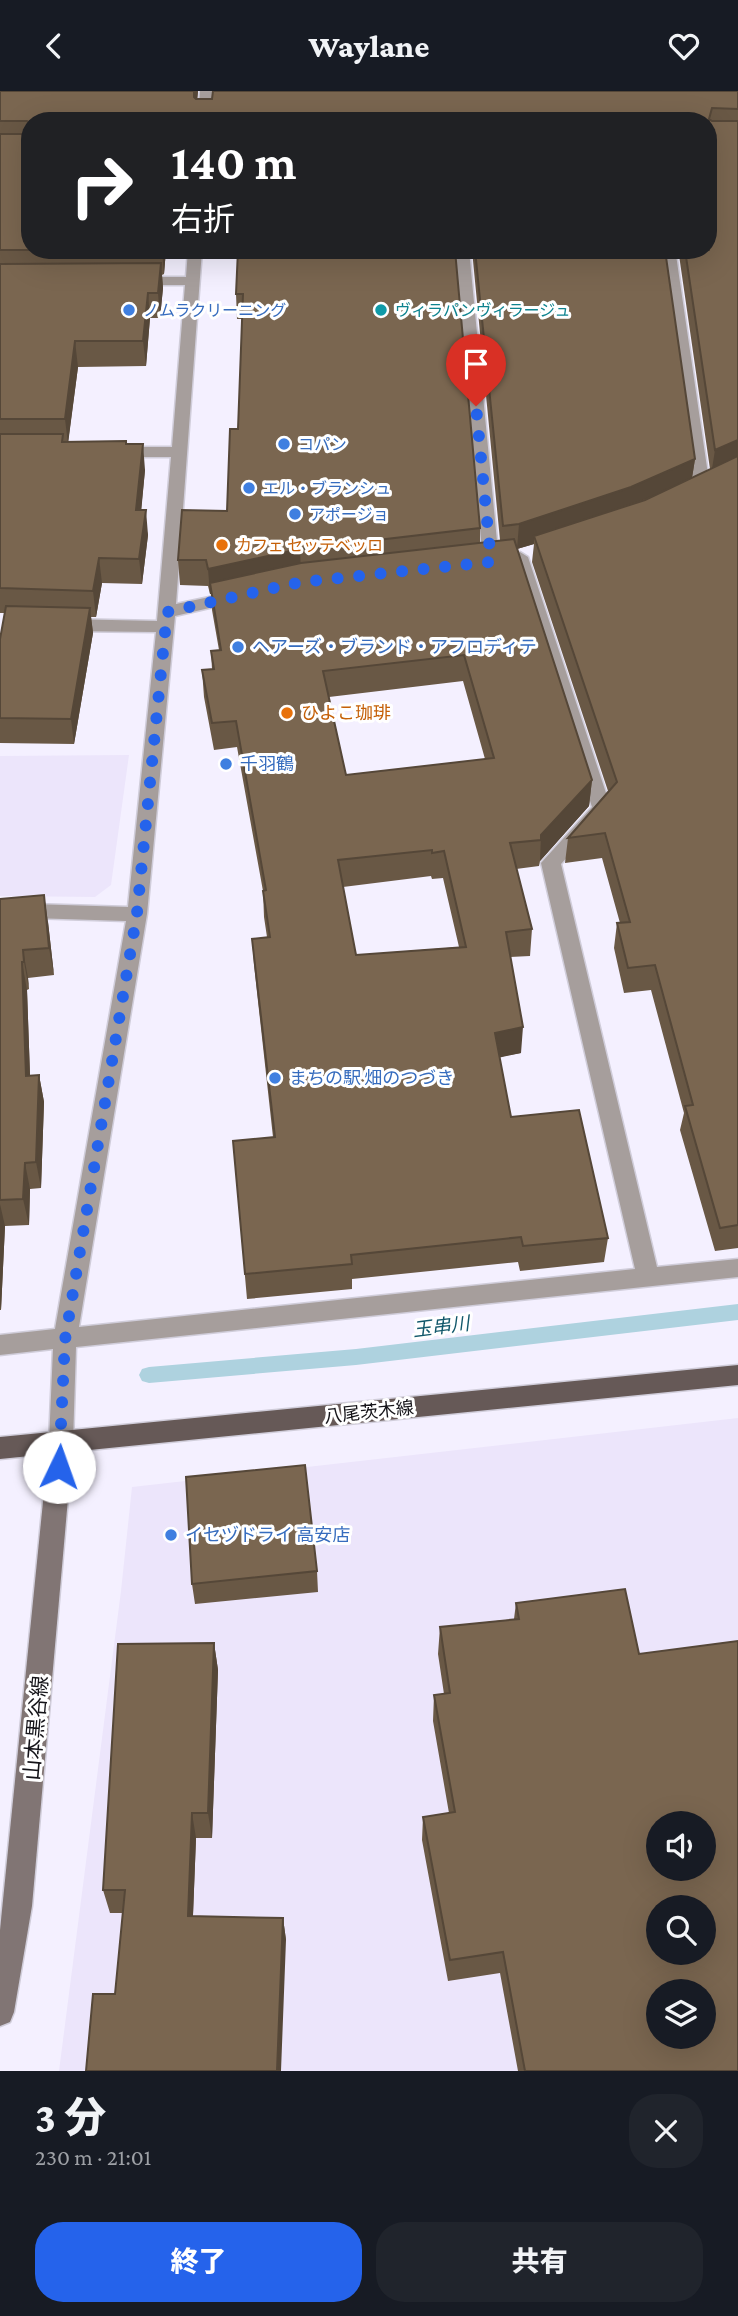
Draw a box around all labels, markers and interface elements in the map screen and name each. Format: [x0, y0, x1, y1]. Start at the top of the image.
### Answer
icon: back [35, 27, 73, 65]
icon: heart [665, 27, 703, 65]
text: Waylane [309, 28, 429, 64]
text: 140 m [171, 135, 296, 190]
icon: right [56, 140, 147, 231]
text: 右折 [171, 201, 235, 237]
marker: ノムラクリーニング [121, 302, 137, 318]
place label: ノムラクリーニング [143, 302, 286, 319]
marker: ヴィラパンヴィラージュ [373, 302, 389, 318]
place label: ヴィラパンヴィラージュ [395, 302, 570, 319]
pin [446, 334, 506, 406]
icon: arrive [457, 345, 495, 383]
marker: コパン [276, 436, 292, 452]
place label: コパン [298, 436, 347, 453]
marker: エル・ブランシュ [241, 480, 257, 496]
place label: エル・ブランシュ [263, 480, 391, 497]
marker: アポージョ [287, 506, 303, 522]
place label: アポージョ [309, 506, 389, 523]
marker: カフェ セッテベッロ [214, 537, 230, 553]
place label: カフェ セッテベッロ [236, 537, 383, 554]
place label: ヘアーズ・ブランド・アフロディテ [252, 637, 537, 657]
marker: ヘアーズ・ブランド・アフロディテ [230, 639, 246, 655]
place label: ひよこ珈琲 [301, 703, 391, 723]
marker: ひよこ珈琲 [279, 705, 295, 721]
place label: 千羽鶴 [240, 754, 294, 774]
marker: 千羽鶴 [218, 756, 234, 772]
place label: まちの駅 畑のつづき [289, 1068, 454, 1088]
marker: まちの駅 畑のつづき [267, 1070, 283, 1086]
water label: 玉串川 [411, 1312, 473, 1340]
street label: 八尾茨木線 [323, 1397, 415, 1427]
position arrow [22, 1430, 96, 1504]
place label: イセヅドライ 高安店 [185, 1525, 350, 1545]
marker: イセヅドライ 高安店 [163, 1527, 179, 1543]
street label: 山本黒谷線 [19, 1675, 53, 1781]
map controls [646, 1811, 716, 2049]
button: sound [646, 1811, 716, 1881]
button: search [646, 1895, 716, 1965]
button: layers [646, 1979, 716, 2049]
text: 3 分 [35, 2094, 106, 2141]
button: close [629, 2094, 703, 2168]
text: 230 m · 21:01 [35, 2144, 151, 2170]
button: 終了 [35, 2222, 362, 2302]
button: 共有 [376, 2222, 703, 2302]

